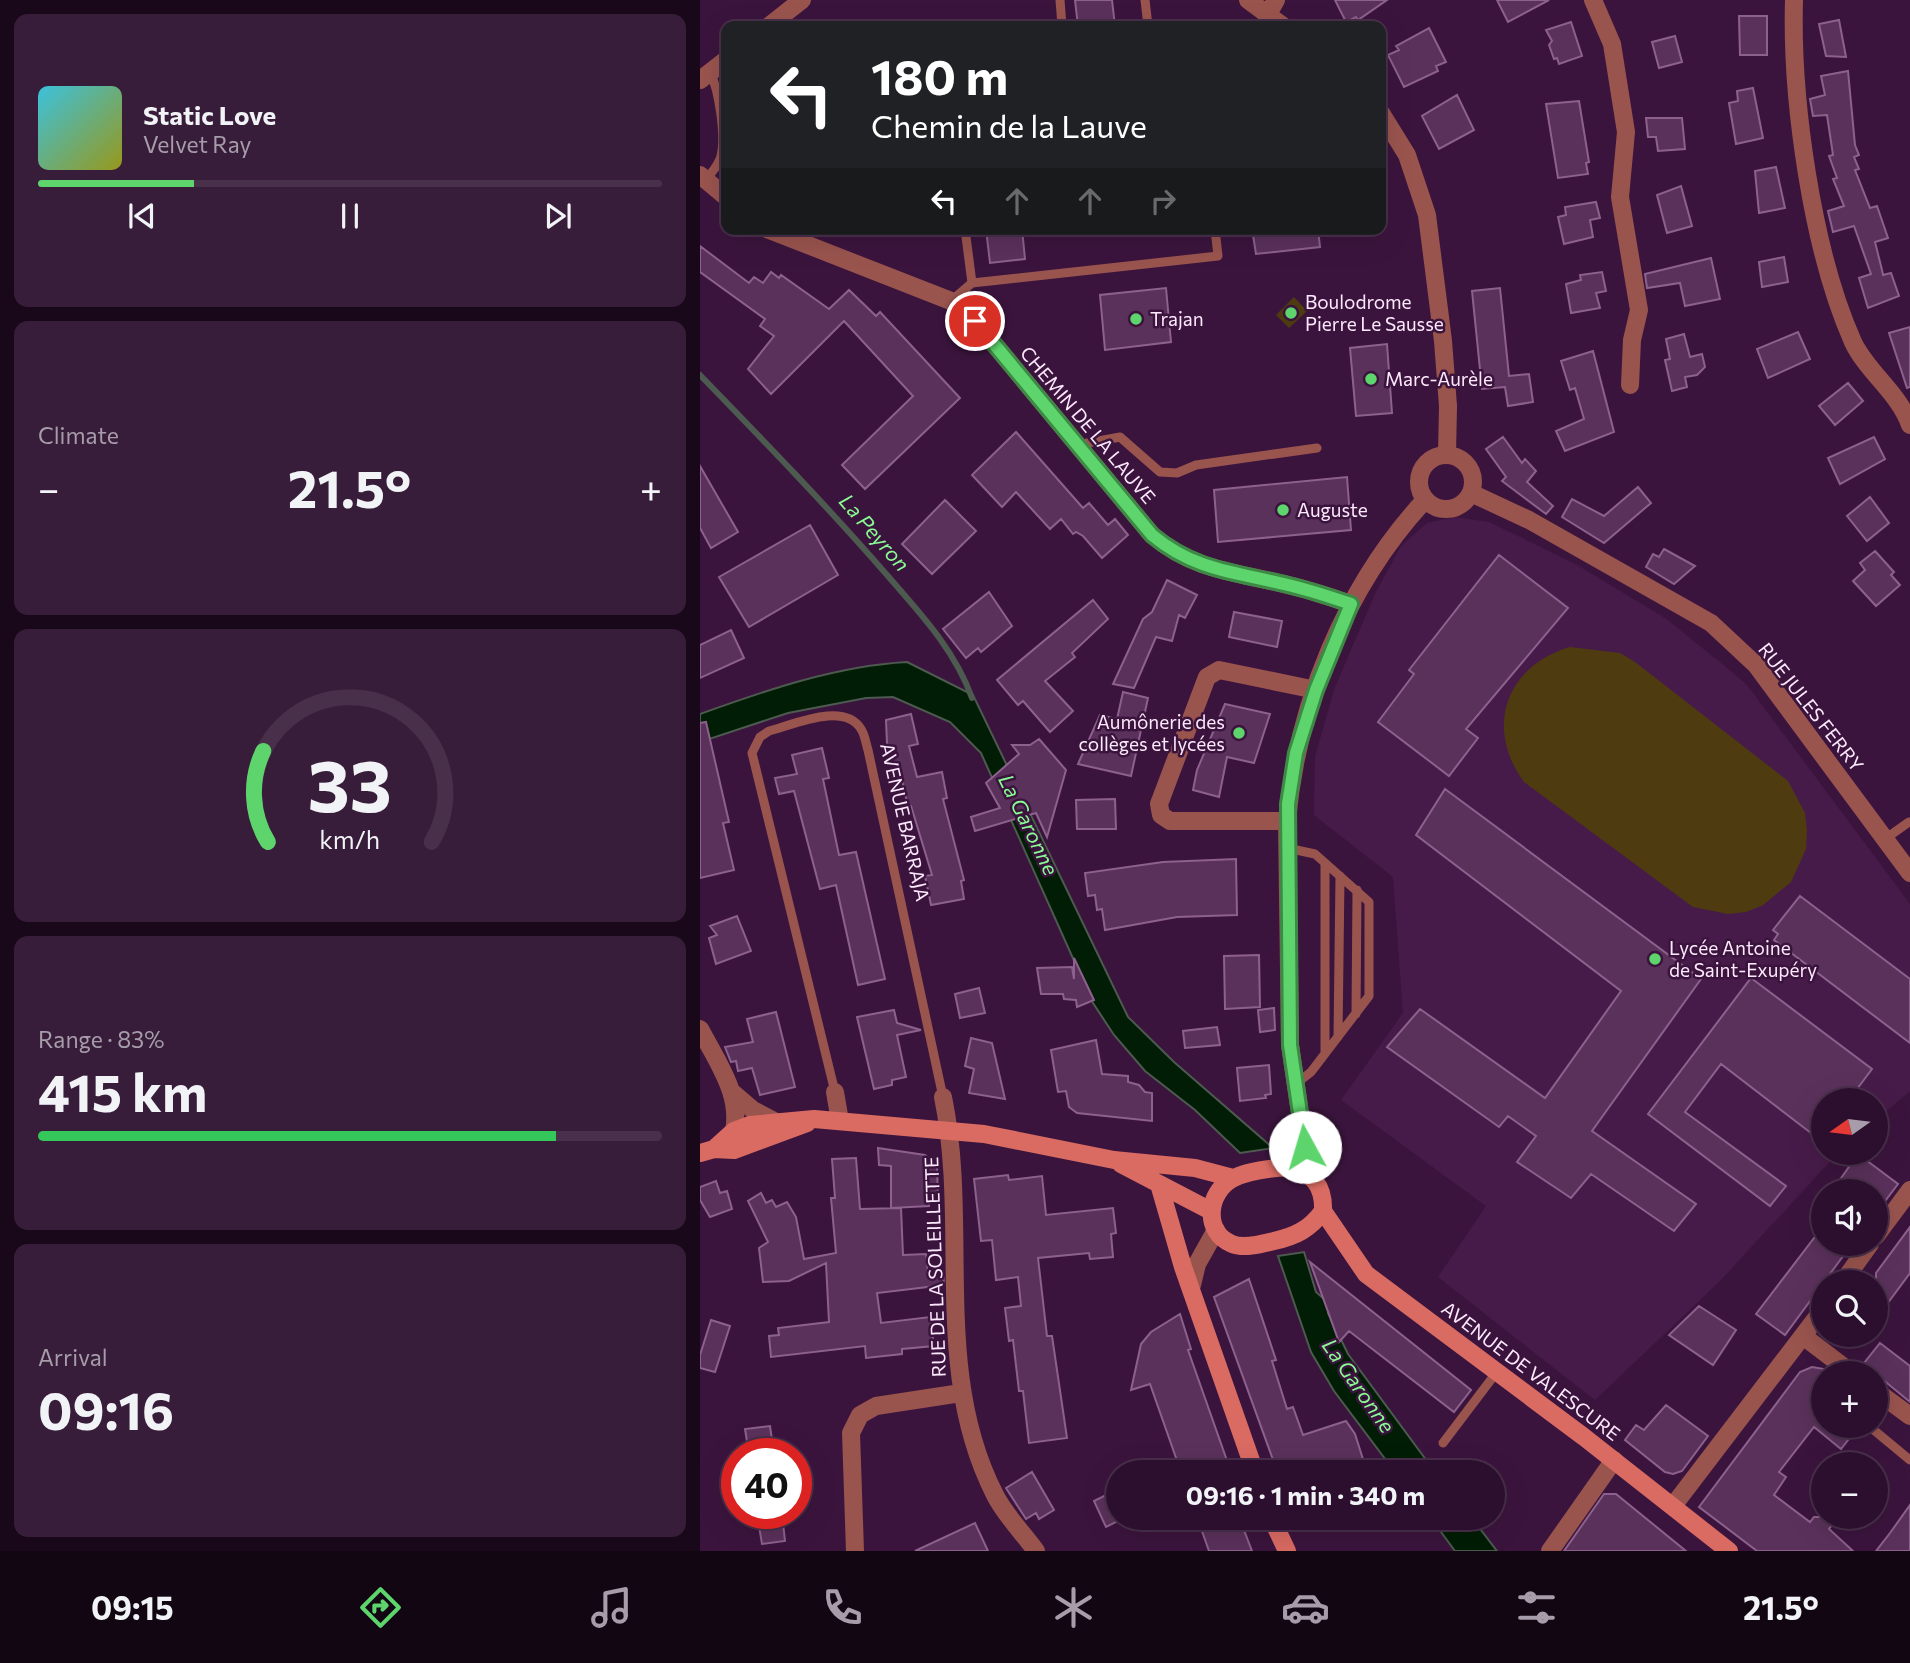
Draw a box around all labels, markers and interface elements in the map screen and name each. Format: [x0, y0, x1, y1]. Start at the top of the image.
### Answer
text: 180 m [871, 45, 1008, 105]
icon: left [756, 49, 847, 140]
text: Static Love [143, 99, 276, 130]
text: Chemin de la Lauve [871, 105, 1147, 145]
text: Velvet Ray [143, 130, 251, 158]
icon: left [925, 182, 963, 220]
icon: ahead [998, 182, 1036, 220]
icon: ahead [1071, 182, 1109, 220]
icon: right [1144, 182, 1182, 220]
icon: previous [123, 197, 161, 235]
icon: pause [331, 197, 369, 235]
icon: next [539, 197, 577, 235]
place label: Boulodrome Pierre Le Sausse [1305, 290, 1444, 335]
pin [945, 291, 1005, 351]
icon: arrive [956, 302, 994, 340]
marker: Boulodrome Pierre Le Sausse [1283, 305, 1299, 321]
place label: Trajan [1150, 307, 1204, 330]
marker: Trajan [1128, 311, 1144, 327]
street label: CHEMIN DE LA LAUVE [1016, 341, 1161, 508]
place label: Marc-Aurèle [1385, 367, 1493, 390]
marker: Marc-Aurèle [1363, 371, 1379, 387]
text: Climate [38, 421, 119, 449]
text: 21.5° [288, 455, 411, 519]
text: − [38, 464, 60, 511]
text: + [640, 464, 662, 511]
water label: La Peyron [835, 488, 915, 576]
place label: Auguste [1297, 498, 1368, 521]
marker: Auguste [1275, 502, 1291, 518]
street label: RUE JULES FERRY [1754, 638, 1869, 776]
place label: Aumônerie des collèges et lycées [1078, 710, 1225, 755]
marker: Aumônerie des collèges et lycées [1231, 725, 1247, 741]
text: 33 [308, 738, 392, 827]
street label: AVENUE BARRAJA [876, 741, 935, 903]
water label: La Garonne [994, 770, 1065, 879]
text: km/h [320, 823, 380, 853]
place label: Lycée Antoine de Saint-Exupéry [1669, 936, 1817, 981]
marker: Lycée Antoine de Saint-Exupéry [1647, 951, 1663, 967]
text: Range · 83% [38, 1025, 164, 1053]
text: 415 km [38, 1059, 207, 1123]
north arrow [1811, 1088, 1888, 1166]
map controls [1811, 1088, 1888, 1529]
position arrow [1268, 1110, 1342, 1184]
street label: RUE DE LA SOLEILLETTE [919, 1156, 950, 1378]
button: sound [1811, 1179, 1888, 1256]
button: search [1811, 1270, 1888, 1347]
street label: AVENUE DE VALESCURE [1438, 1296, 1625, 1445]
water label: La Garonne [1318, 1333, 1401, 1437]
text: Arrival [38, 1343, 108, 1371]
button: + [1811, 1361, 1888, 1438]
text: 09:16 [38, 1377, 174, 1441]
speed limit sign: 40 [721, 1438, 812, 1529]
button: − [1811, 1452, 1888, 1529]
text: 09:16 · 1 min · 340 m [1186, 1479, 1425, 1510]
icon: directions [356, 1583, 405, 1632]
icon: music [587, 1583, 636, 1632]
icon: phone [818, 1583, 867, 1632]
icon: climate [1049, 1583, 1098, 1632]
icon: car [1281, 1583, 1330, 1632]
icon: filters [1512, 1583, 1561, 1632]
text: 09:15 [91, 1587, 174, 1627]
text: 21.5° [1743, 1587, 1819, 1627]

